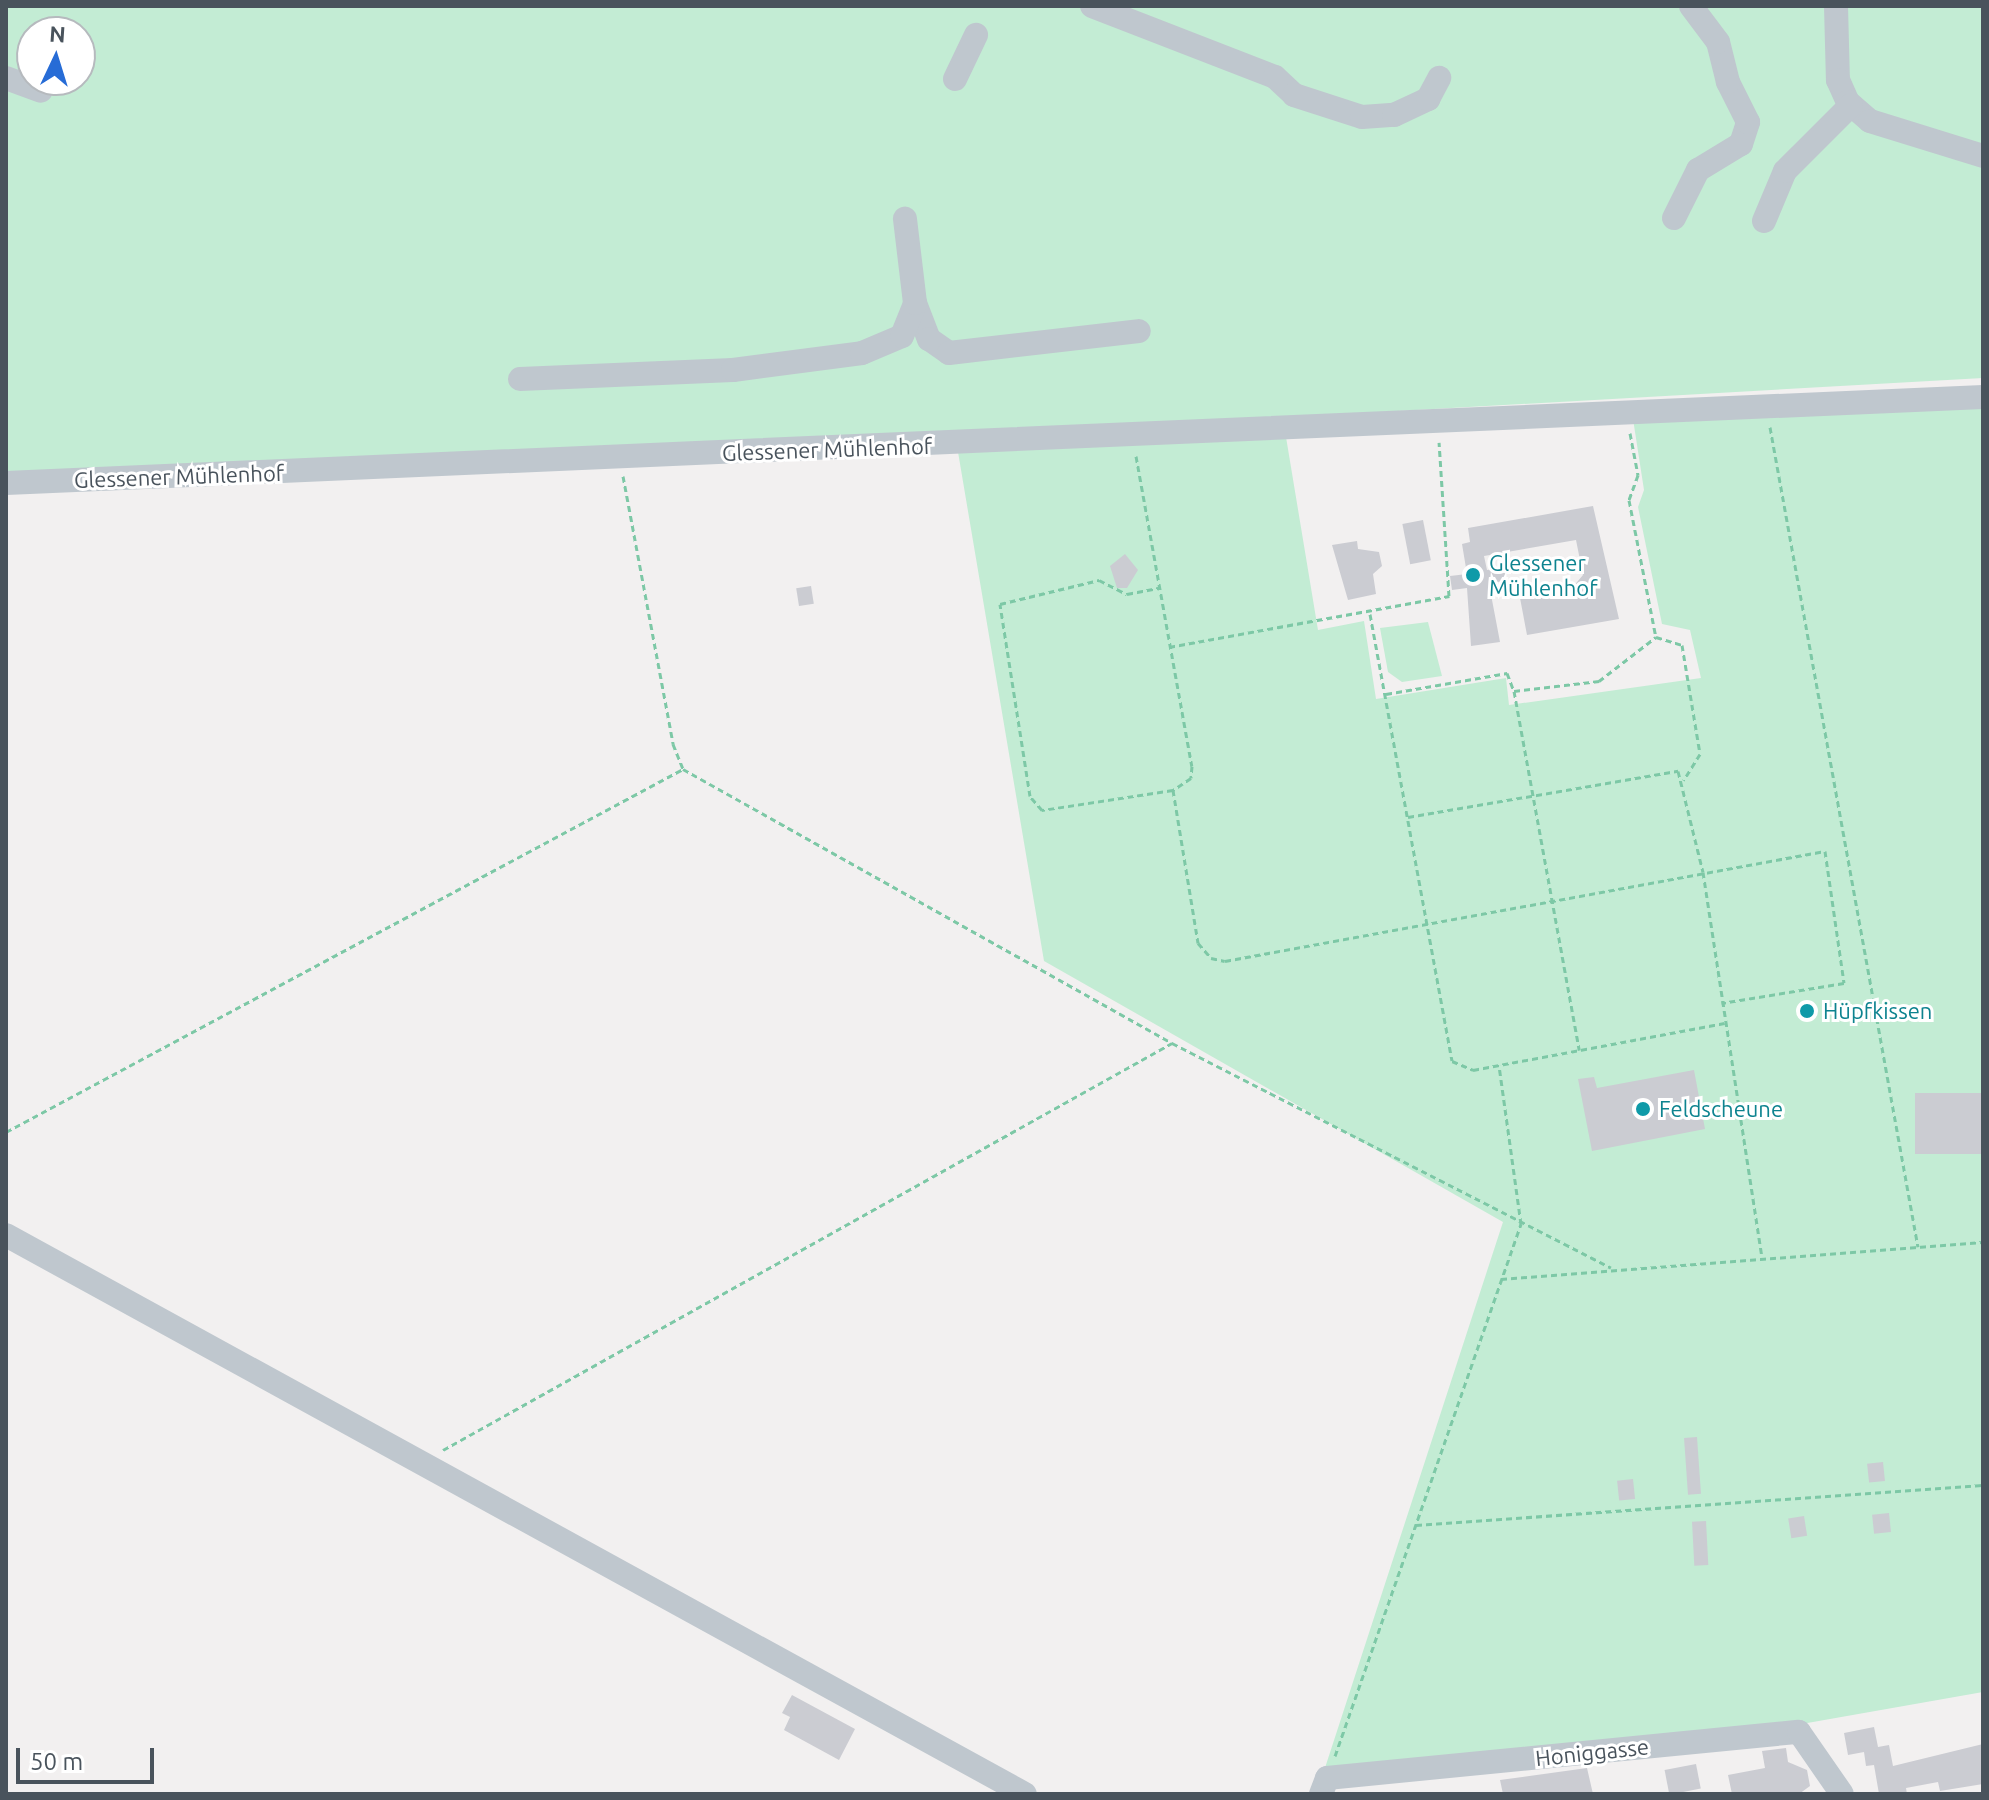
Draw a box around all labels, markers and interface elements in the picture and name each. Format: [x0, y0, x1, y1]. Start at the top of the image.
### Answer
north arrow [16, 16, 96, 96]
text: N [48, 21, 67, 47]
street label: Glessener Mühlenhof [721, 432, 933, 466]
street label: Glessener Mühlenhof [73, 459, 285, 493]
place label: Glessener Mühlenhof [1489, 549, 1598, 600]
marker: Glessener Mühlenhof [1464, 566, 1482, 584]
place label: Hüpfkissen [1823, 998, 1932, 1024]
marker: Hüpfkissen [1798, 1002, 1816, 1020]
place label: Feldscheune [1659, 1096, 1783, 1122]
marker: Feldscheune [1634, 1100, 1652, 1118]
scale bar [20, 1732, 158, 1782]
street label: Honiggasse [1534, 1733, 1650, 1771]
text: 50 m [30, 1748, 83, 1775]

